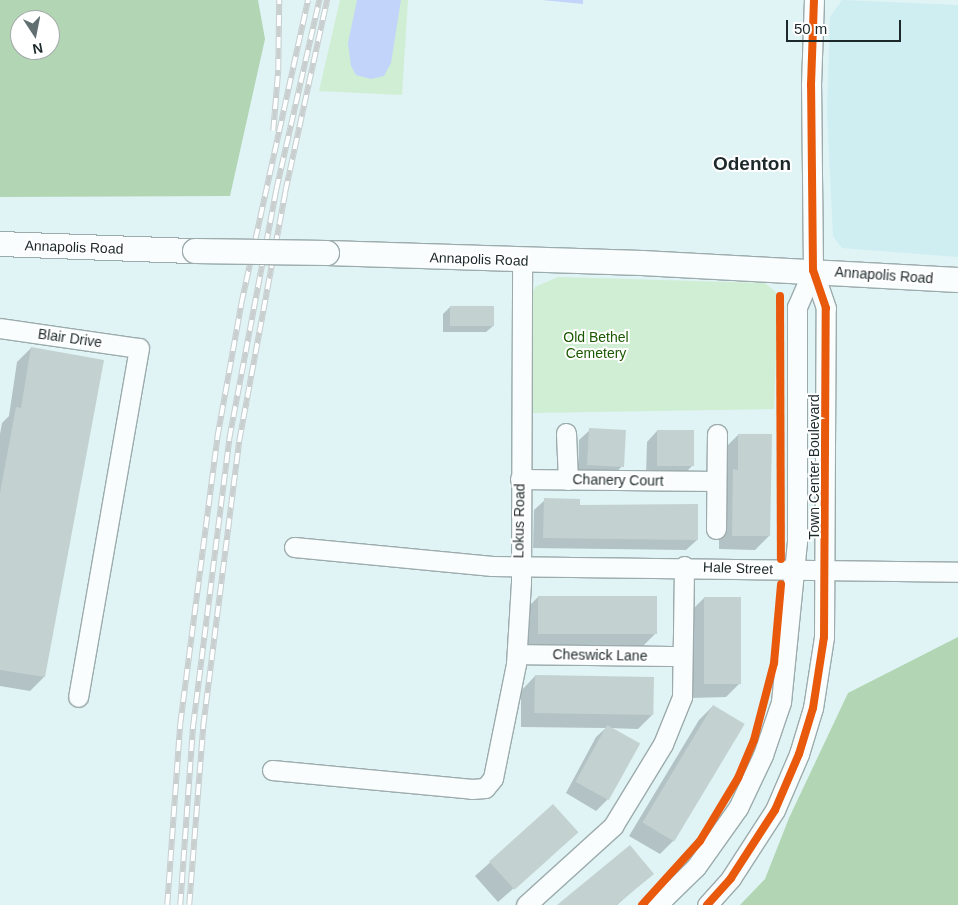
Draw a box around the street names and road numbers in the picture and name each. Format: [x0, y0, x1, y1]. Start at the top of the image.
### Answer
street label: Annapolis Road [24, 237, 124, 257]
street label: Annapolis Road [429, 249, 529, 269]
street label: Annapolis Road [834, 263, 934, 287]
street label: Blair Drive [37, 325, 103, 351]
street label: Town Center Boulevard [806, 394, 822, 540]
street label: Chanery Court [572, 471, 664, 489]
street label: Lokus Road [510, 484, 528, 558]
street label: Hale Street [703, 558, 773, 578]
street label: Cheswick Lane [552, 646, 648, 664]

